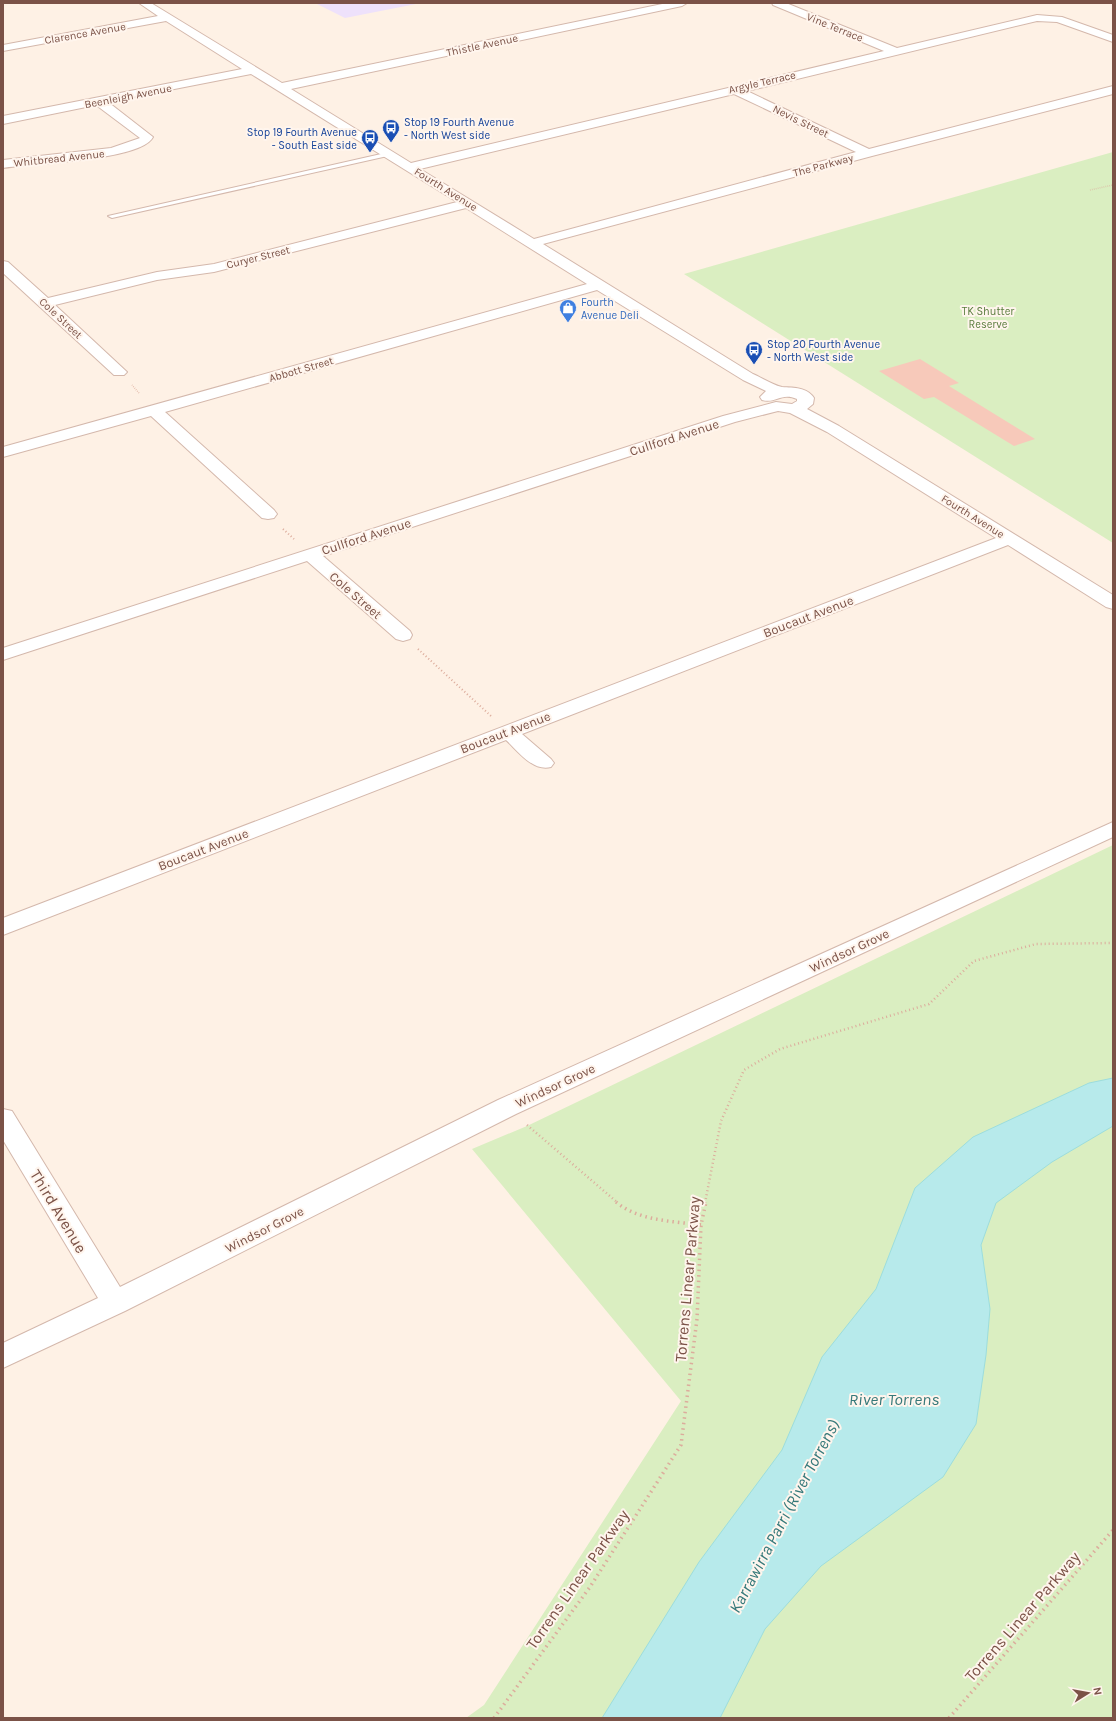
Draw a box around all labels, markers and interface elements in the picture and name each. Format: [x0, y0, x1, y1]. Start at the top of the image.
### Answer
street label: Vine Terrace [805, 10, 865, 45]
street label: Clarence Avenue [43, 20, 127, 47]
street label: Thistle Avenue [445, 31, 519, 59]
street label: Argyle Terrace [727, 68, 797, 97]
street label: Beenleigh Avenue [83, 82, 173, 111]
street label: Nevis Street [771, 102, 831, 141]
place label: Stop 19 Fourth Avenue - North West side [404, 116, 515, 142]
bus stop icon: Stop 19 Fourth Avenue - North West side [381, 118, 401, 143]
place label: Stop 19 Fourth Avenue - South East side [247, 126, 357, 152]
bus stop icon: Stop 19 Fourth Avenue - South East side [360, 128, 380, 153]
street label: Whitbread Avenue [13, 147, 106, 170]
street label: The Parkway [792, 151, 855, 180]
street label: Fourth Avenue [412, 165, 480, 214]
street label: Curyer Street [225, 243, 291, 272]
street label: Cole Street [36, 295, 85, 342]
place label: Fourth Avenue Deli [581, 296, 639, 322]
shop icon: Fourth Avenue Deli [558, 298, 578, 323]
park label: TK Shutter Reserve [962, 305, 1014, 331]
place label: Stop 20 Fourth Avenue - North West side [767, 338, 880, 364]
bus stop icon: Stop 20 Fourth Avenue - North West side [744, 340, 764, 365]
street label: Abbott Street [267, 354, 335, 385]
street label: Cullford Avenue [628, 416, 721, 459]
street label: Fourth Avenue [939, 492, 1007, 541]
street label: Cullford Avenue [320, 515, 413, 558]
street label: Cole Street [327, 569, 385, 622]
street label: Boucaut Avenue [761, 592, 856, 641]
street label: Boucaut Avenue [458, 708, 553, 757]
street label: Boucaut Avenue [156, 825, 251, 874]
street label: Windsor Grove [807, 925, 892, 975]
street label: Windsor Grove [513, 1060, 598, 1110]
street label: Third Avenue [26, 1166, 91, 1257]
street label: Torrens Linear Parkway [671, 1195, 704, 1363]
street label: Windsor Grove [222, 1203, 306, 1256]
water label: River Torrens [849, 1389, 939, 1409]
water label: Karrawirra Parri (River Torrens) [724, 1416, 844, 1616]
street label: Torrens Linear Parkway [522, 1505, 633, 1653]
street label: Torrens Linear Parkway [961, 1547, 1084, 1685]
north arrow [1068, 1673, 1108, 1713]
text: N [1090, 1686, 1104, 1696]

